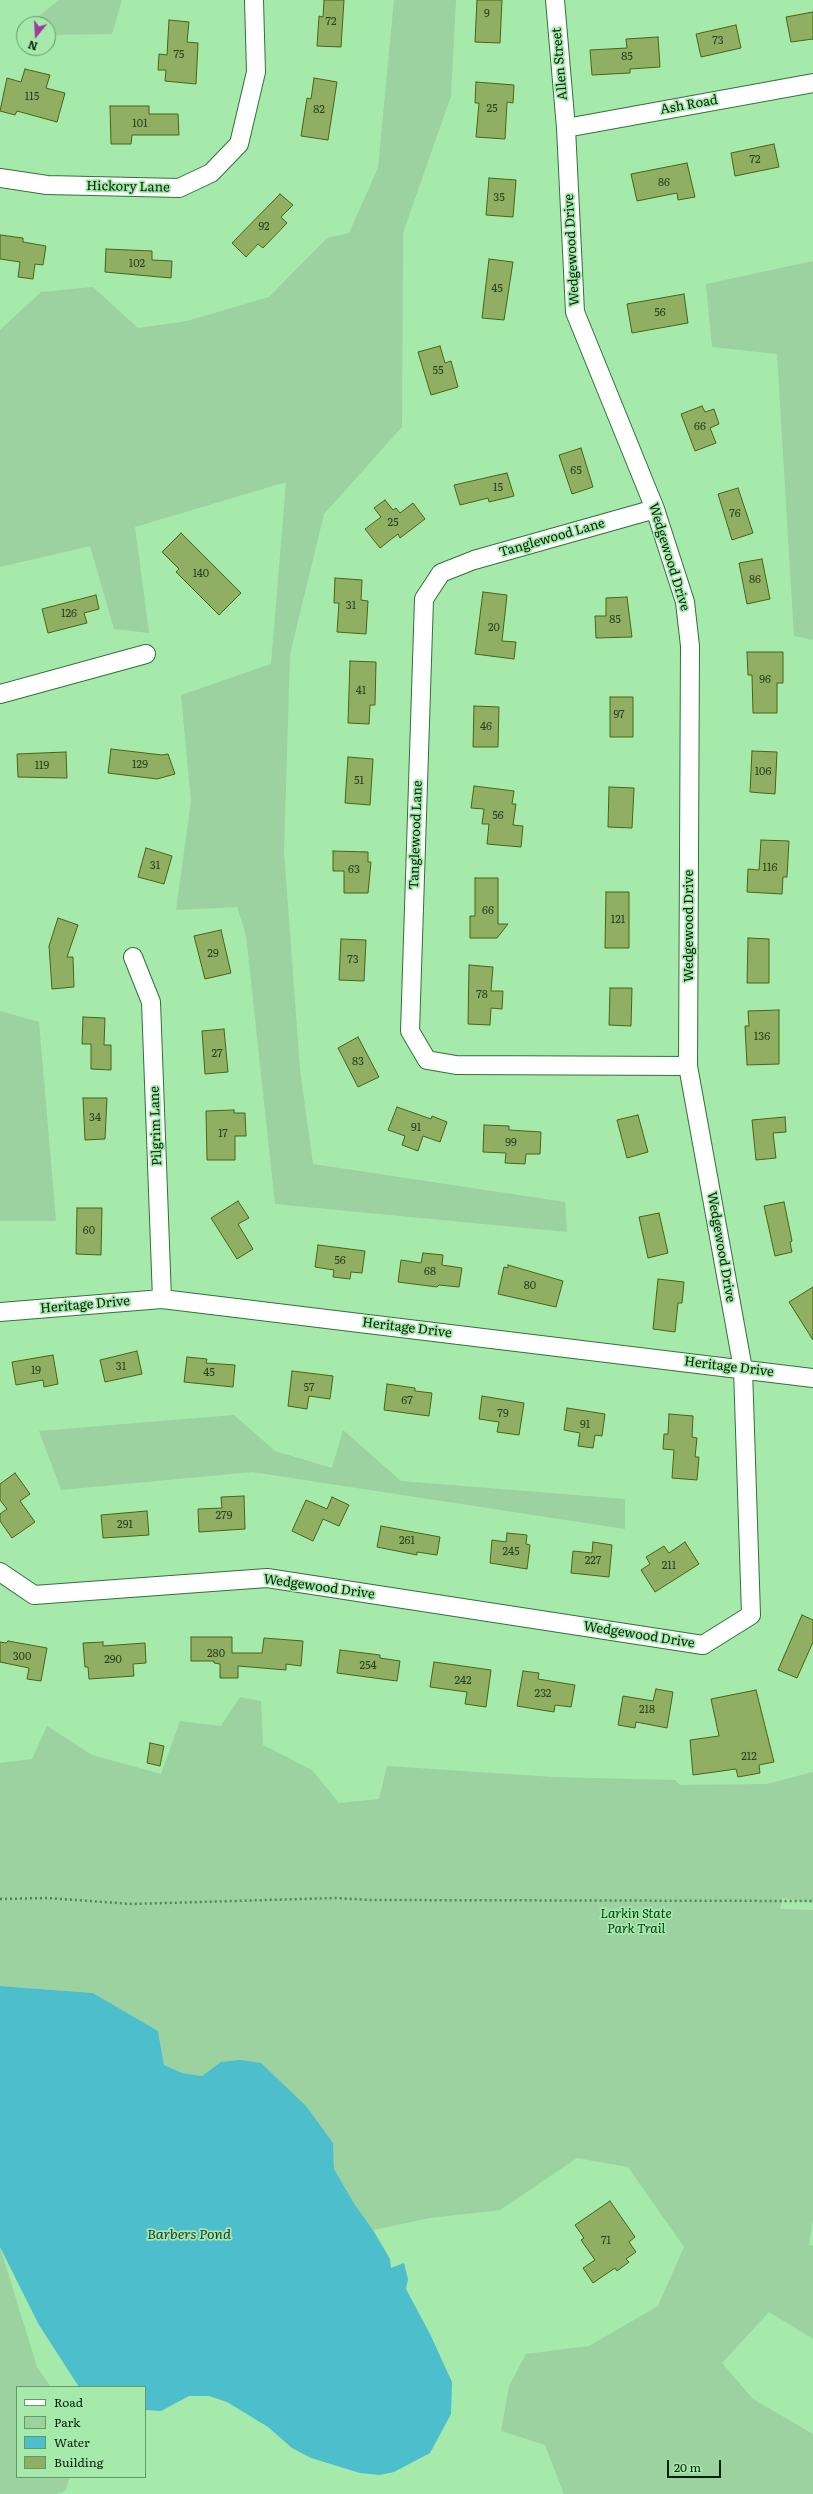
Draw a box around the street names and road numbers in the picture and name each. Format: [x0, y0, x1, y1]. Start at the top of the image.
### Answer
street label: Allen Street [549, 27, 571, 101]
street label: Ash Road [659, 92, 719, 118]
street label: Hickory Lane [86, 178, 170, 196]
street label: Wedgewood Drive [561, 194, 583, 306]
street label: Wedgewood Drive [645, 501, 693, 613]
street label: Tanglewood Lane [497, 515, 607, 561]
street label: Tanglewood Lane [406, 780, 426, 890]
street label: Wedgewood Drive [681, 870, 697, 982]
street label: Pilgrim Lane [147, 1086, 165, 1166]
street label: Wedgewood Drive [704, 1190, 738, 1304]
street label: Heritage Drive [39, 1293, 131, 1317]
street label: Heritage Drive [361, 1315, 453, 1341]
street label: Heritage Drive [683, 1354, 775, 1380]
street label: Wedgewood Drive [262, 1571, 376, 1603]
street label: Wedgewood Drive [582, 1619, 696, 1651]

